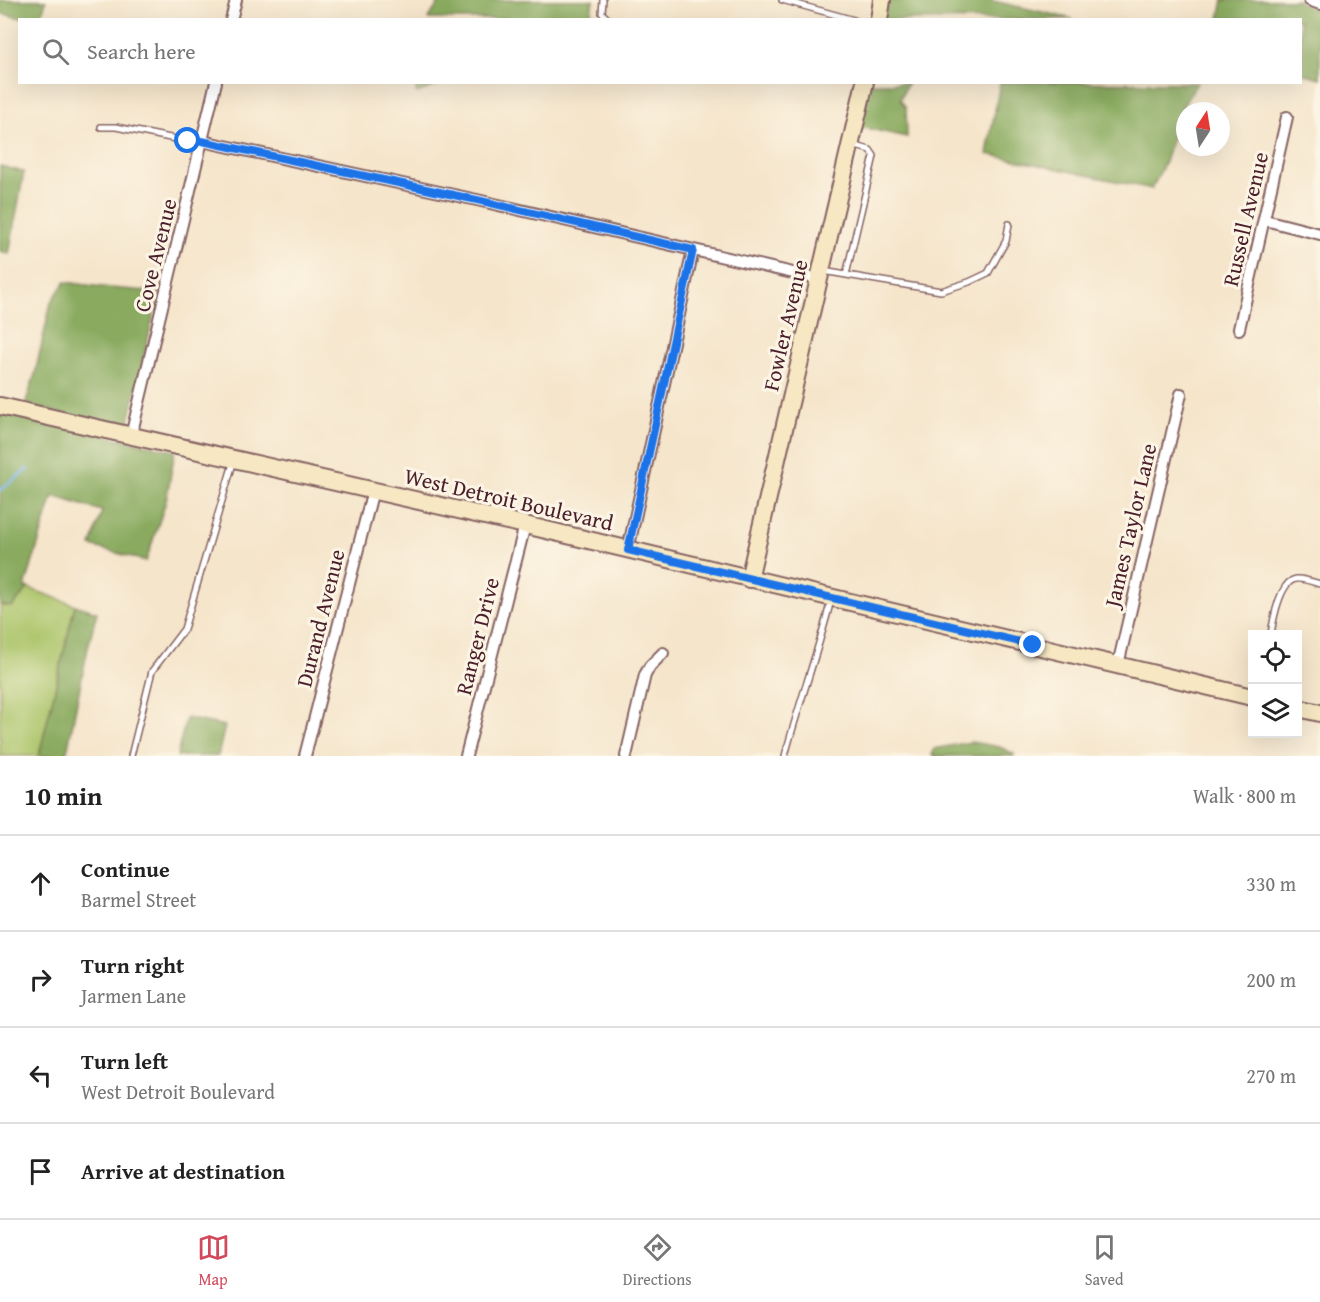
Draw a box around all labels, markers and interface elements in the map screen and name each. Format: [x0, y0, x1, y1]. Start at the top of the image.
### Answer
search box [18, 18, 1302, 84]
icon: search [39, 35, 72, 68]
text: Search here [87, 35, 196, 67]
north arrow [1176, 102, 1230, 156]
route start [174, 127, 200, 153]
street label: Russell Avenue [1214, 149, 1276, 289]
street label: Cove Avenue [125, 195, 185, 315]
street label: Fowler Avenue [754, 256, 816, 394]
street label: James Taylor Lane [1095, 440, 1164, 613]
street label: West Detroit Boulevard [401, 459, 617, 539]
street label: Durand Avenue [287, 546, 353, 690]
street label: Ranger Drive [447, 574, 507, 698]
map controls [1248, 630, 1302, 738]
button: locate [1248, 630, 1302, 684]
route end [1019, 631, 1045, 657]
button: layers [1248, 684, 1302, 738]
text: 10 min [24, 776, 102, 815]
text: Walk · 800 m [1193, 781, 1296, 810]
text: Continue [81, 853, 170, 885]
icon: ahead [24, 867, 57, 900]
text: 330 m [1246, 869, 1296, 898]
text: Barmel Street [81, 885, 196, 914]
text: Turn right [81, 949, 184, 981]
icon: right [24, 963, 57, 996]
text: 200 m [1246, 965, 1296, 994]
text: Jarmen Lane [81, 981, 186, 1010]
text: Turn left [81, 1045, 168, 1077]
icon: left [24, 1059, 57, 1092]
text: 270 m [1246, 1061, 1296, 1090]
text: West Detroit Boulevard [81, 1077, 275, 1106]
icon: arrive [24, 1155, 57, 1188]
text: Arrive at destination [81, 1155, 285, 1187]
tab: Map [197, 1231, 230, 1291]
tab: Directions [623, 1231, 692, 1291]
tab: Saved [1085, 1231, 1123, 1291]

